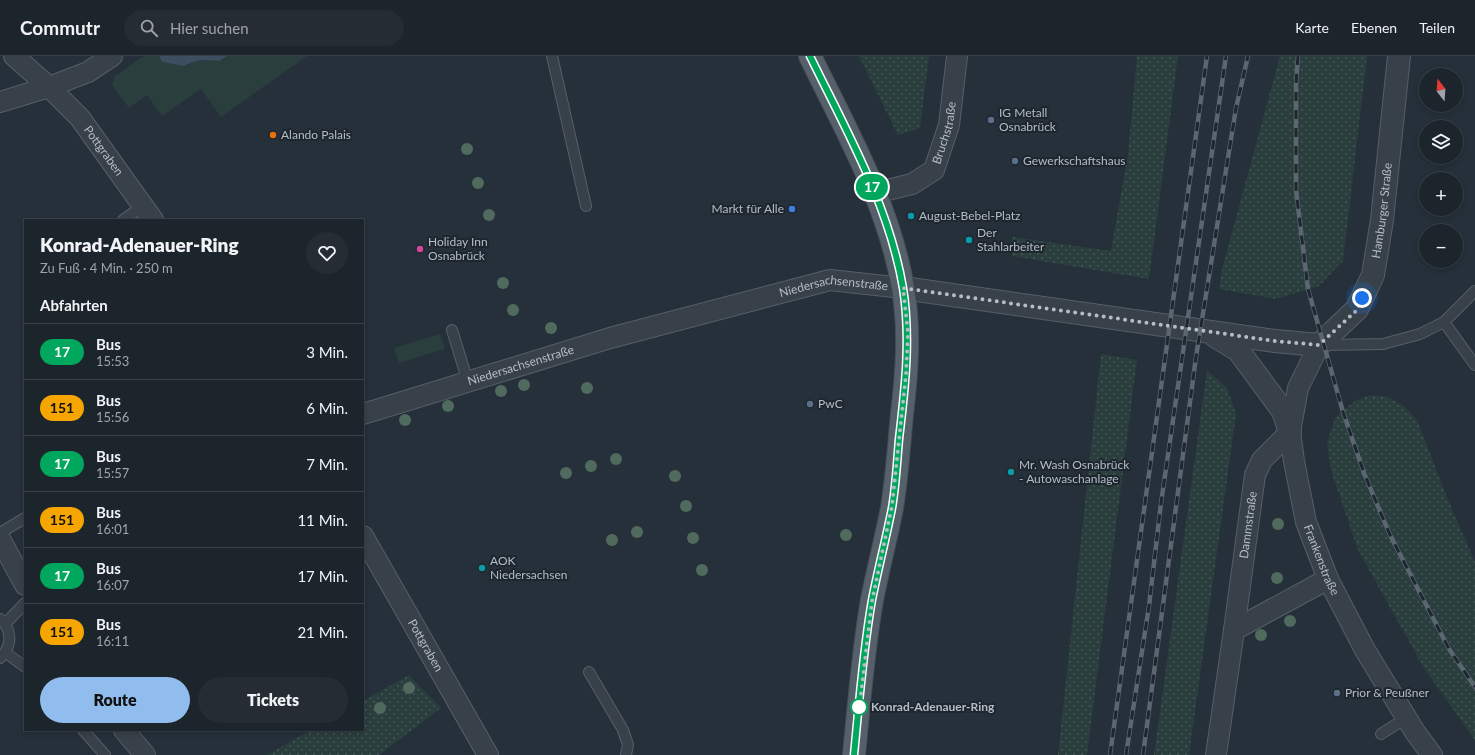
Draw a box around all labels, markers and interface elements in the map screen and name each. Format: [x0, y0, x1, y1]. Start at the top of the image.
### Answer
search box [124, 10, 404, 46]
text: Commutr [20, 16, 100, 39]
icon: search [138, 17, 160, 39]
text: Hier suchen [170, 19, 249, 37]
text: Karte [1295, 19, 1329, 36]
text: Ebenen [1351, 19, 1397, 36]
text: Teilen [1419, 19, 1455, 36]
north arrow [1419, 68, 1463, 112]
map controls [1419, 68, 1463, 268]
street label: Bruchstraße [929, 101, 959, 166]
place label: IG Metall Osnabrück [999, 105, 1057, 134]
marker: IG Metall Osnabrück [986, 115, 996, 125]
button: layers [1419, 120, 1463, 164]
street label: Pottgraben [81, 123, 127, 179]
place label: Alando Palais [281, 127, 351, 142]
marker: Alando Palais [268, 130, 278, 140]
place label: Gewerkschaftshaus [1023, 153, 1126, 168]
marker: Gewerkschaftshaus [1010, 156, 1020, 166]
street label: Hamburger Straße [1368, 162, 1395, 259]
button: + [1419, 172, 1463, 216]
line badge: 17 [854, 174, 890, 200]
text: 17 [864, 178, 880, 195]
place label: Markt für Alle [711, 201, 784, 216]
marker: Markt für Alle [787, 204, 797, 214]
place label: August-Bebel-Platz [919, 208, 1021, 223]
marker: August-Bebel-Platz [906, 211, 916, 221]
button: − [1419, 224, 1463, 268]
place label: Der Stahlarbeiter [977, 225, 1045, 254]
button: heart [306, 232, 348, 274]
text: Konrad-Adenauer-Ring [40, 233, 239, 256]
place label: Holiday Inn Osnabrück [428, 234, 488, 263]
marker: Der Stahlarbeiter [964, 235, 974, 245]
marker: Holiday Inn Osnabrück [415, 244, 425, 254]
text: Zu Fuß · 4 Min. · 250 m [40, 260, 173, 276]
street label: Niedersachsenstraße [777, 272, 889, 300]
your location [1352, 288, 1372, 308]
text: Abfahrten [40, 296, 108, 314]
text: Bus [96, 335, 121, 353]
street label: Niedersachsenstraße [465, 342, 576, 388]
text: 17 [54, 343, 70, 360]
text: 3 Min. [306, 343, 348, 361]
text: 15:53 [96, 353, 129, 369]
text: Bus [96, 391, 121, 409]
place label: PwC [818, 396, 843, 411]
text: 151 [50, 399, 74, 416]
text: 6 Min. [306, 399, 348, 417]
marker: PwC [805, 399, 815, 409]
text: 15:56 [96, 409, 129, 425]
text: Bus [96, 447, 121, 465]
text: 17 [54, 455, 70, 472]
text: 7 Min. [306, 455, 348, 473]
place label: Mr. Wash Osnabrück - Autowaschanlage [1019, 457, 1130, 486]
text: 15:57 [96, 465, 129, 481]
marker: Mr. Wash Osnabrück - Autowaschanlage [1006, 467, 1016, 477]
street label: Dammstraße [1236, 490, 1260, 559]
text: Bus [96, 503, 121, 521]
text: 151 [50, 511, 74, 528]
text: 11 Min. [297, 511, 348, 529]
text: 16:01 [96, 521, 129, 537]
street label: Frankenstraße [1301, 522, 1343, 598]
place label: AOK Niedersachsen [490, 553, 568, 582]
text: Bus [96, 559, 121, 577]
marker: AOK Niedersachsen [477, 563, 487, 573]
text: 17 [54, 567, 70, 584]
text: 17 Min. [297, 567, 348, 585]
text: 16:07 [96, 577, 129, 593]
text: Bus [96, 615, 121, 633]
street label: Pottgraben [405, 616, 447, 674]
text: 151 [50, 623, 74, 640]
text: 21 Min. [297, 623, 348, 641]
text: 16:11 [96, 633, 129, 649]
button: Route [40, 677, 190, 723]
button: Tickets [198, 677, 348, 723]
place label: Prior & Peußner [1345, 685, 1430, 700]
marker: Prior & Peußner [1332, 688, 1342, 698]
marker: Konrad-Adenauer-Ring [850, 698, 868, 716]
place label: Konrad-Adenauer-Ring [871, 699, 995, 714]

